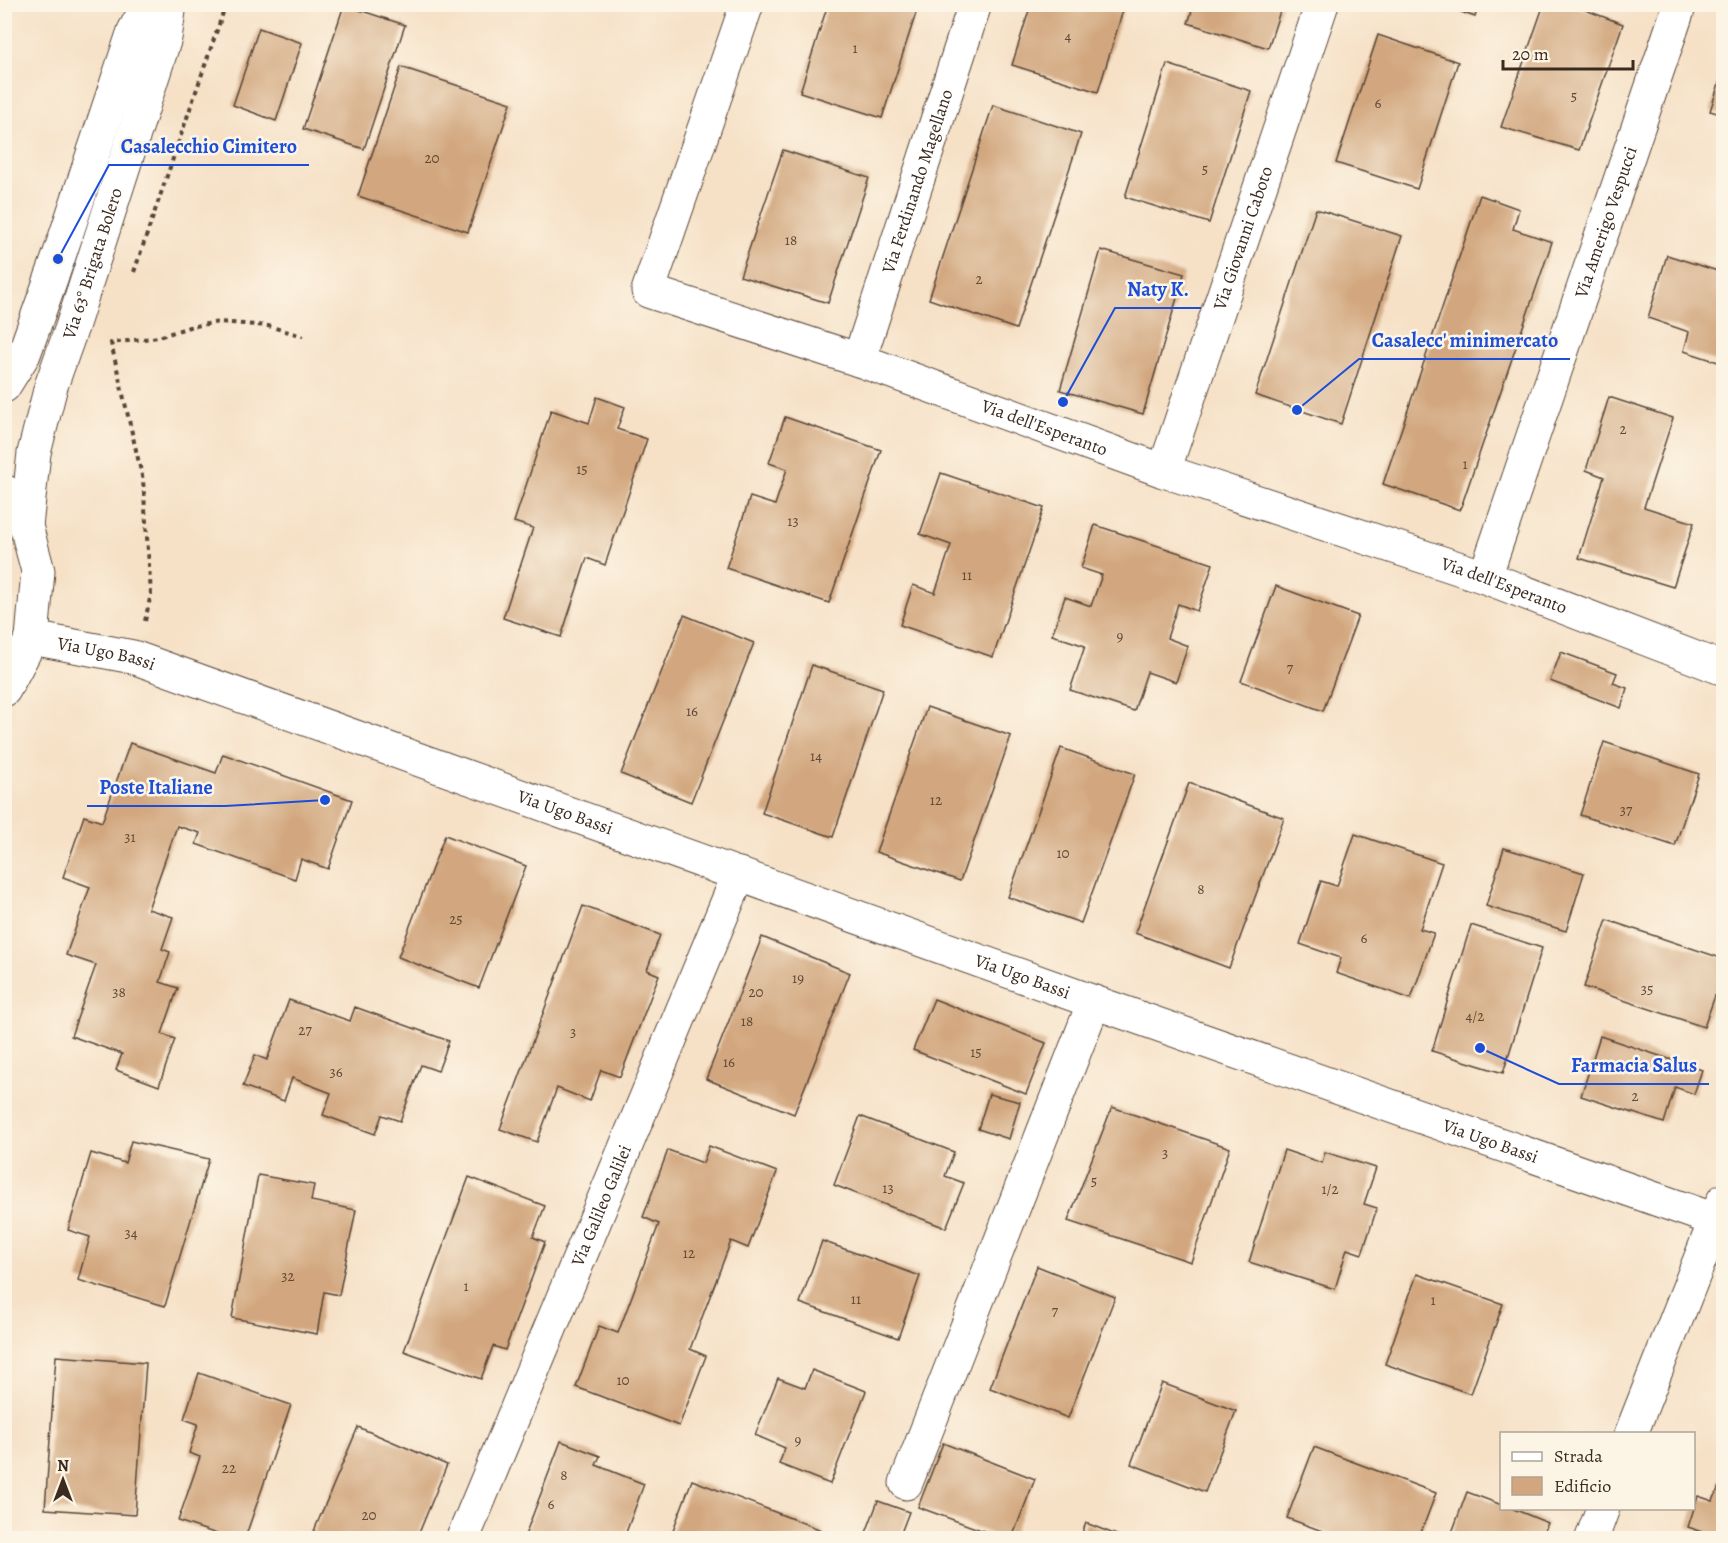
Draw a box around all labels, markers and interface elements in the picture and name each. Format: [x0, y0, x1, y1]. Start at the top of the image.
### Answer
house number: 4 [1065, 26, 1072, 46]
scale bar [1503, 33, 1634, 71]
house number: 1 [852, 38, 858, 58]
text: 20 m [1512, 42, 1549, 66]
street label: Via Ferdinando Magellano [876, 86, 958, 277]
house number: 5 [1571, 86, 1577, 106]
house number: 6 [1375, 93, 1382, 113]
callout: Casalecchio Cimitero [109, 127, 309, 165]
text: Casalecchio Cimitero [121, 133, 297, 160]
street label: Via Amerigo Vespucci [1569, 143, 1643, 302]
house number: 20 [424, 148, 440, 168]
house number: 5 [1202, 159, 1208, 179]
street label: Via Giovanni Caboto [1207, 163, 1278, 314]
street label: Via 63° Brigata Bolero [56, 185, 128, 343]
house number: 18 [785, 230, 797, 250]
house number: 2 [975, 269, 983, 289]
callout: Naty K. [1115, 270, 1201, 308]
text: Naty K. [1127, 276, 1189, 303]
callout: Casalecc' minimercato [1359, 321, 1570, 359]
text: Casalecc' minimercato [1372, 327, 1558, 354]
street label: Via dell'Esperanto [977, 393, 1111, 461]
house number: 2 [1619, 419, 1627, 439]
house number: 1 [1462, 454, 1468, 474]
house number: 15 [576, 459, 588, 479]
house number: 13 [787, 511, 799, 531]
street label: Via dell'Esperanto [1437, 551, 1571, 619]
house number: 11 [962, 565, 972, 585]
house number: 9 [1117, 626, 1124, 646]
street label: Via Ugo Bassi [54, 631, 159, 676]
house number: 7 [1287, 658, 1294, 678]
house number: 16 [686, 701, 698, 721]
house number: 14 [810, 746, 822, 766]
callout: Poste Italiane [87, 768, 225, 806]
text: Poste Italiane [99, 774, 213, 801]
street label: Via Ugo Bassi [513, 784, 616, 840]
house number: 12 [930, 790, 942, 810]
house number: 37 [1620, 800, 1633, 820]
house number: 31 [124, 827, 136, 847]
house number: 10 [1056, 843, 1070, 863]
house number: 8 [1197, 879, 1205, 899]
house number: 25 [449, 909, 463, 929]
house number: 6 [1361, 928, 1368, 948]
street label: Via Ugo Bassi [971, 948, 1074, 1005]
house number: 19 [792, 968, 804, 988]
house number: 35 [1641, 979, 1653, 999]
house number: 38 [112, 982, 126, 1002]
house number: 20 [748, 982, 764, 1002]
house number: 4/2 [1466, 1006, 1484, 1026]
house number: 18 [741, 1011, 753, 1031]
house number: 27 [298, 1020, 312, 1040]
house number: 3 [570, 1022, 576, 1042]
house number: 15 [970, 1042, 982, 1062]
callout: Farmacia Salus [1559, 1046, 1709, 1084]
house number: 16 [723, 1052, 735, 1072]
text: Farmacia Salus [1571, 1052, 1697, 1079]
house number: 36 [329, 1062, 343, 1082]
house number: 2 [1631, 1086, 1639, 1106]
street label: Via Ugo Bassi [1438, 1113, 1542, 1169]
street label: Via Galileo Galilei [565, 1141, 637, 1271]
house number: 3 [1162, 1143, 1168, 1163]
house number: 5 [1091, 1171, 1097, 1191]
house number: 13 [882, 1178, 894, 1198]
house number: 1/2 [1321, 1179, 1339, 1199]
house number: 34 [124, 1223, 138, 1243]
house number: 12 [683, 1243, 695, 1263]
house number: 32 [281, 1266, 295, 1286]
house number: 1 [463, 1276, 469, 1296]
house number: 11 [851, 1289, 861, 1309]
house number: 1 [1430, 1290, 1436, 1310]
house number: 7 [1052, 1301, 1059, 1321]
house number: 10 [616, 1370, 630, 1390]
house number: 9 [795, 1430, 802, 1450]
legend [1500, 1432, 1695, 1510]
text: Strada [1554, 1444, 1603, 1468]
north arrow [33, 1450, 93, 1510]
text: N [57, 1455, 69, 1477]
house number: 22 [222, 1458, 236, 1478]
house number: 8 [560, 1465, 568, 1485]
text: Edificio [1554, 1474, 1611, 1498]
house number: 6 [548, 1494, 555, 1514]
house number: 20 [361, 1505, 377, 1525]

